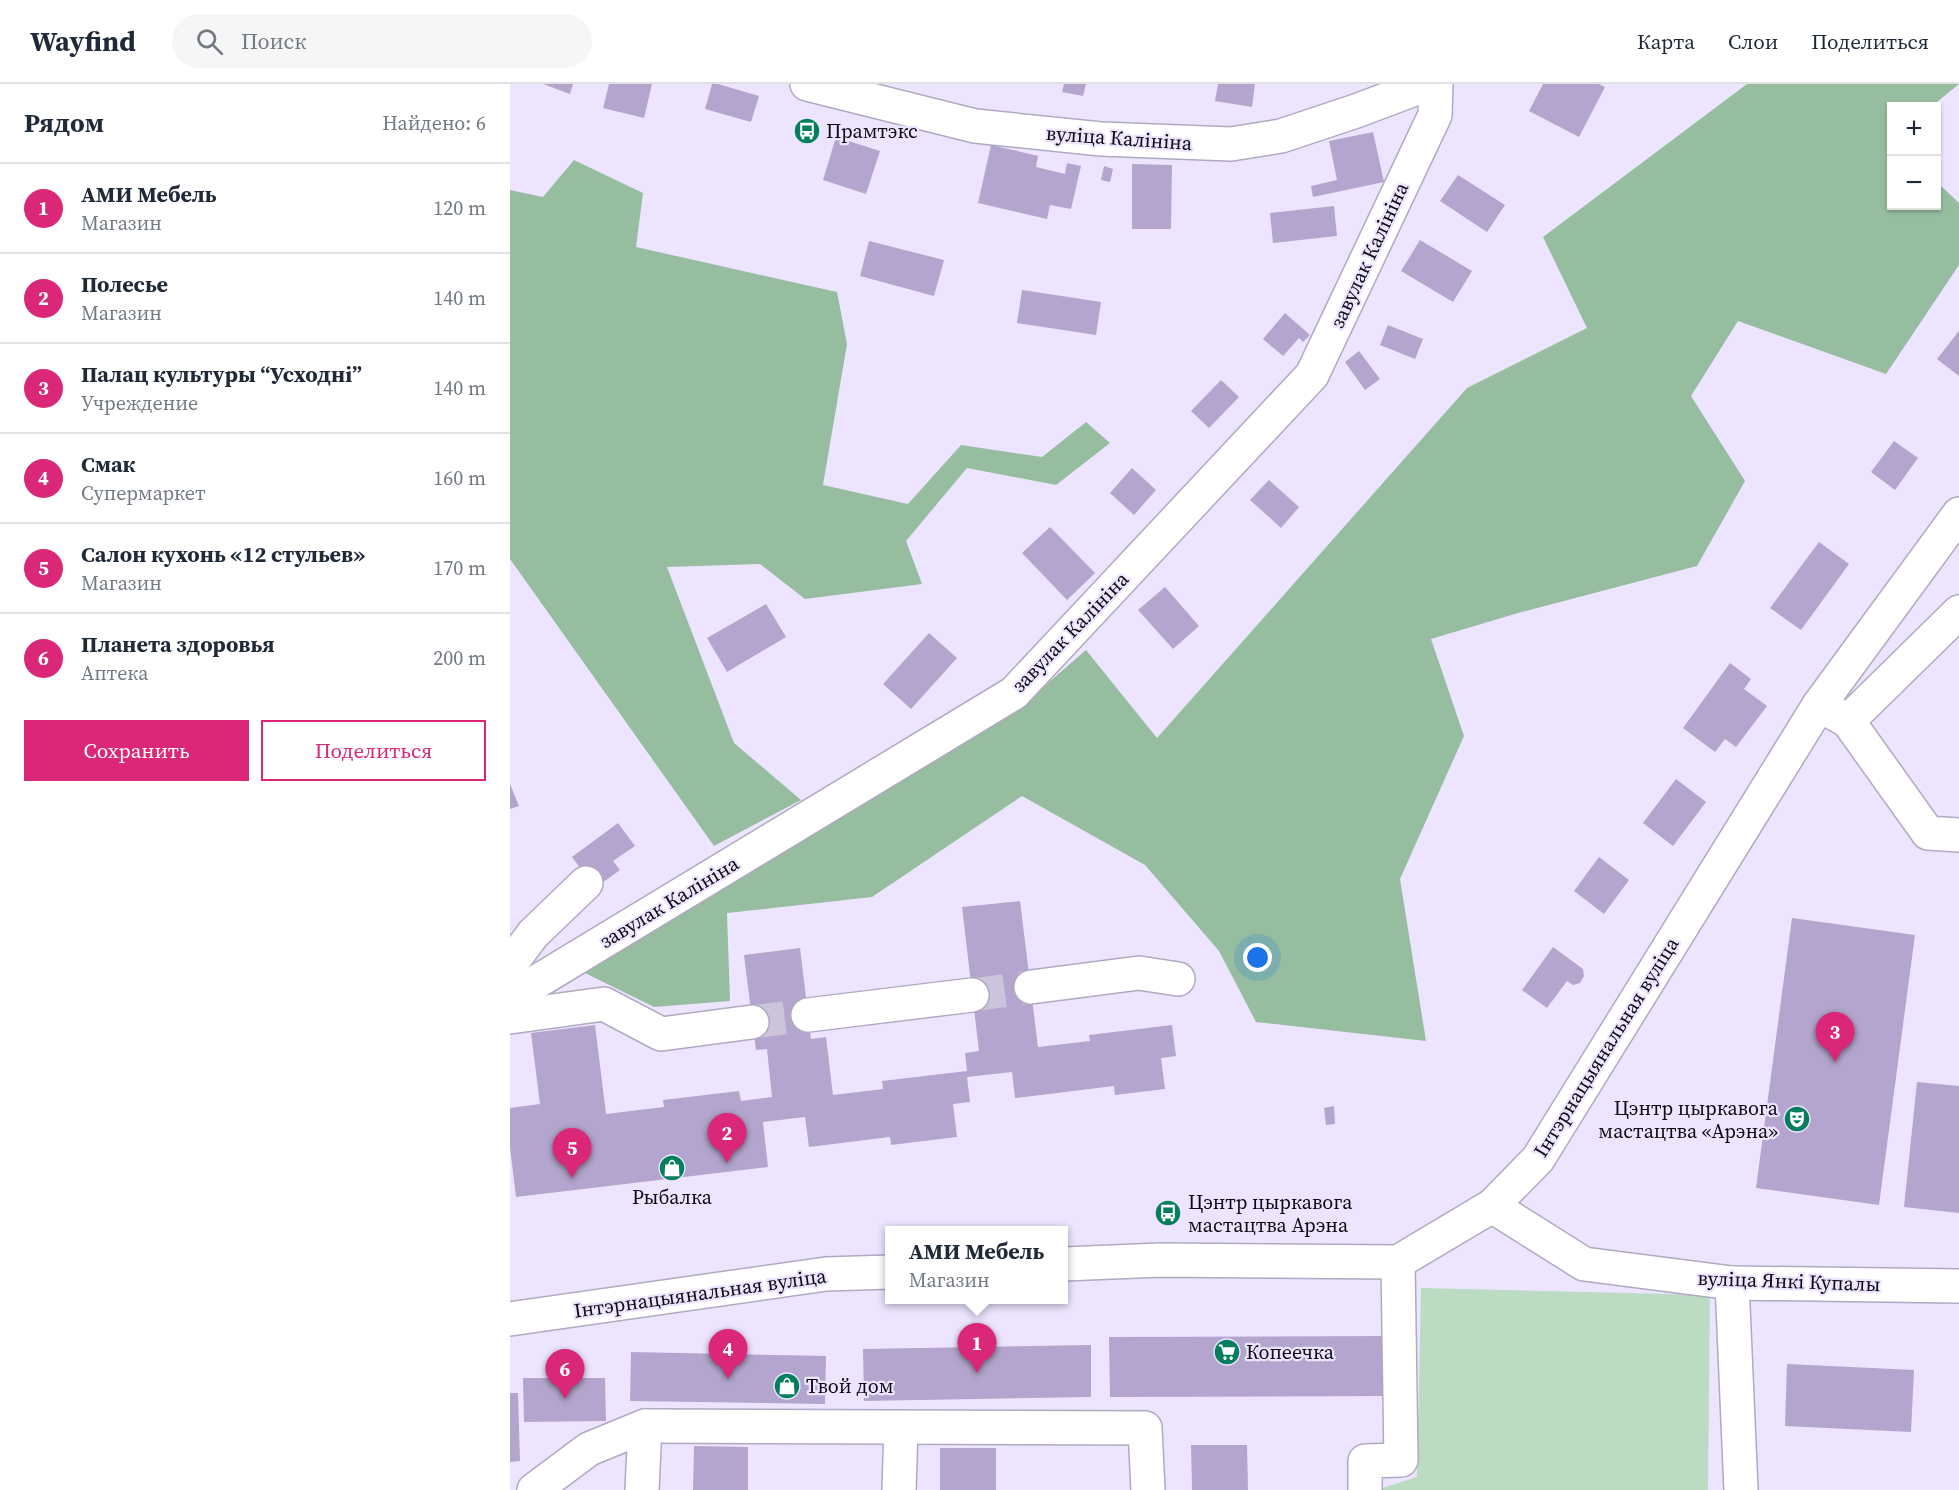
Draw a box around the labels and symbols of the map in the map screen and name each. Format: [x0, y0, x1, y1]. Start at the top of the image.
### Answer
bus stop icon: Прамтэкс [792, 116, 822, 146]
place label: Прамтэкс [826, 117, 918, 145]
street label: вуліца Калініна [1045, 119, 1194, 157]
street label: завулак Калініна [1323, 177, 1415, 332]
street label: завулак Калініна [1005, 565, 1135, 698]
street label: завулак Калініна [594, 849, 745, 955]
street label: Інтэрнацыянальная вуліца [1527, 931, 1686, 1162]
your location [1243, 943, 1272, 972]
pin: 3 [1816, 1012, 1854, 1062]
place label: Цэнтр цыркавога мастацтва «Арэна» [1598, 1094, 1779, 1145]
theatre icon: Цэнтр цыркавога мастацтва «Арэна» [1782, 1104, 1812, 1134]
pin: 2 [708, 1114, 746, 1163]
pin: 5 [552, 1128, 592, 1178]
shop icon: Рыбалка [657, 1153, 687, 1183]
place label: Рыбалка [632, 1183, 713, 1211]
place label: Цэнтр цыркавога мастацтва Арэна [1188, 1188, 1353, 1239]
bus stop icon: Цэнтр цыркавога мастацтва Арэна [1153, 1198, 1183, 1228]
street label: Інтэрнацыянальная вуліца [572, 1261, 829, 1325]
street label: вуліца Янкі Купалы [1697, 1264, 1881, 1298]
pin: 1 [958, 1324, 996, 1373]
pin: 4 [708, 1330, 748, 1379]
supermarket icon: Копеечка [1212, 1337, 1242, 1367]
place label: Копеечка [1246, 1338, 1335, 1366]
pin: 6 [546, 1350, 584, 1399]
shop icon: Твой дом [772, 1371, 802, 1401]
place label: Твой дом [806, 1372, 894, 1400]

